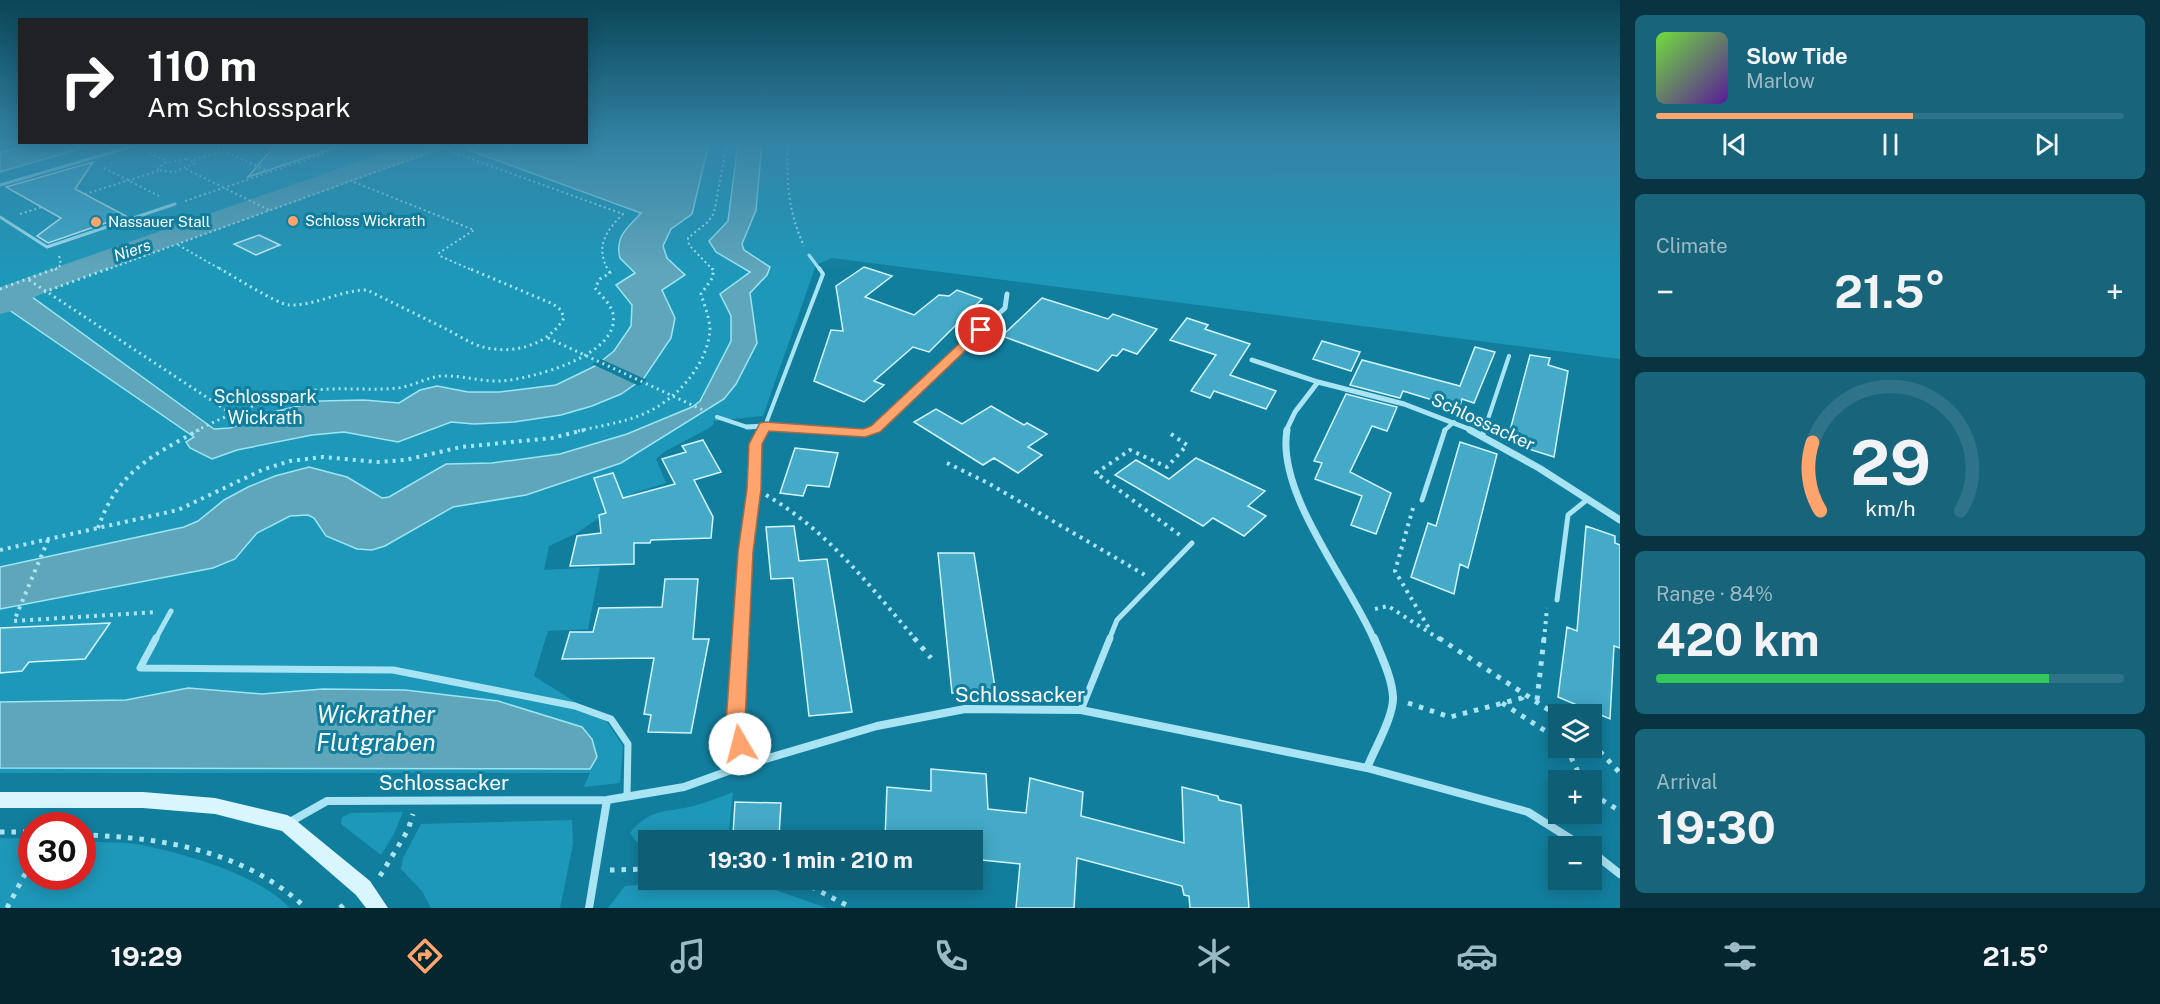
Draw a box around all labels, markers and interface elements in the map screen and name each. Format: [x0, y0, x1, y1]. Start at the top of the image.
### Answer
text: 110 m [147, 41, 257, 90]
icon: right [48, 42, 126, 120]
text: Slow Tide [1746, 43, 1848, 69]
text: Marlow [1746, 69, 1815, 93]
text: Am Schlosspark [147, 91, 351, 123]
icon: previous [1718, 128, 1751, 161]
icon: pause [1874, 128, 1907, 161]
icon: next [2030, 128, 2063, 161]
place label: Schloss Wickrath [305, 212, 425, 229]
place label: Nassauer Stall [108, 213, 210, 230]
marker: Schloss Wickrath [286, 214, 300, 228]
marker: Nassauer Stall [89, 215, 103, 229]
text: Climate [1656, 234, 1728, 258]
water label: Niers [111, 235, 153, 266]
text: 21.5° [1834, 265, 1946, 318]
text: − [1656, 273, 1674, 311]
text: + [2106, 273, 2124, 311]
pin [955, 304, 1006, 355]
icon: arrive [964, 313, 997, 346]
park label: Schlosspark Wickrath [213, 386, 317, 428]
street label: Schlossacker [1428, 388, 1538, 455]
text: 29 [1850, 426, 1930, 499]
text: km/h [1865, 496, 1915, 521]
text: Range · 84% [1656, 582, 1773, 606]
text: 420 km [1656, 613, 1820, 666]
street label: Schlossacker [955, 682, 1085, 707]
water label: Wickrather Flutgraben [316, 700, 436, 756]
map controls [1548, 704, 1602, 890]
button: layers [1548, 704, 1602, 758]
position arrow [708, 712, 772, 776]
street label: Schlossacker [379, 770, 509, 795]
button: + [1548, 770, 1602, 824]
text: Arrival [1656, 770, 1718, 794]
text: 19:30 [1656, 801, 1776, 854]
speed limit sign: 30 [18, 812, 96, 890]
button: − [1548, 836, 1602, 890]
text: 19:30 · 1 min · 210 m [708, 847, 913, 873]
icon: directions [404, 935, 446, 977]
icon: music [667, 935, 709, 977]
icon: phone [930, 935, 972, 977]
icon: climate [1193, 935, 1235, 977]
icon: car [1456, 935, 1498, 977]
icon: filters [1719, 935, 1761, 977]
text: 19:29 [111, 940, 183, 972]
text: 21.5° [1982, 940, 2049, 972]

